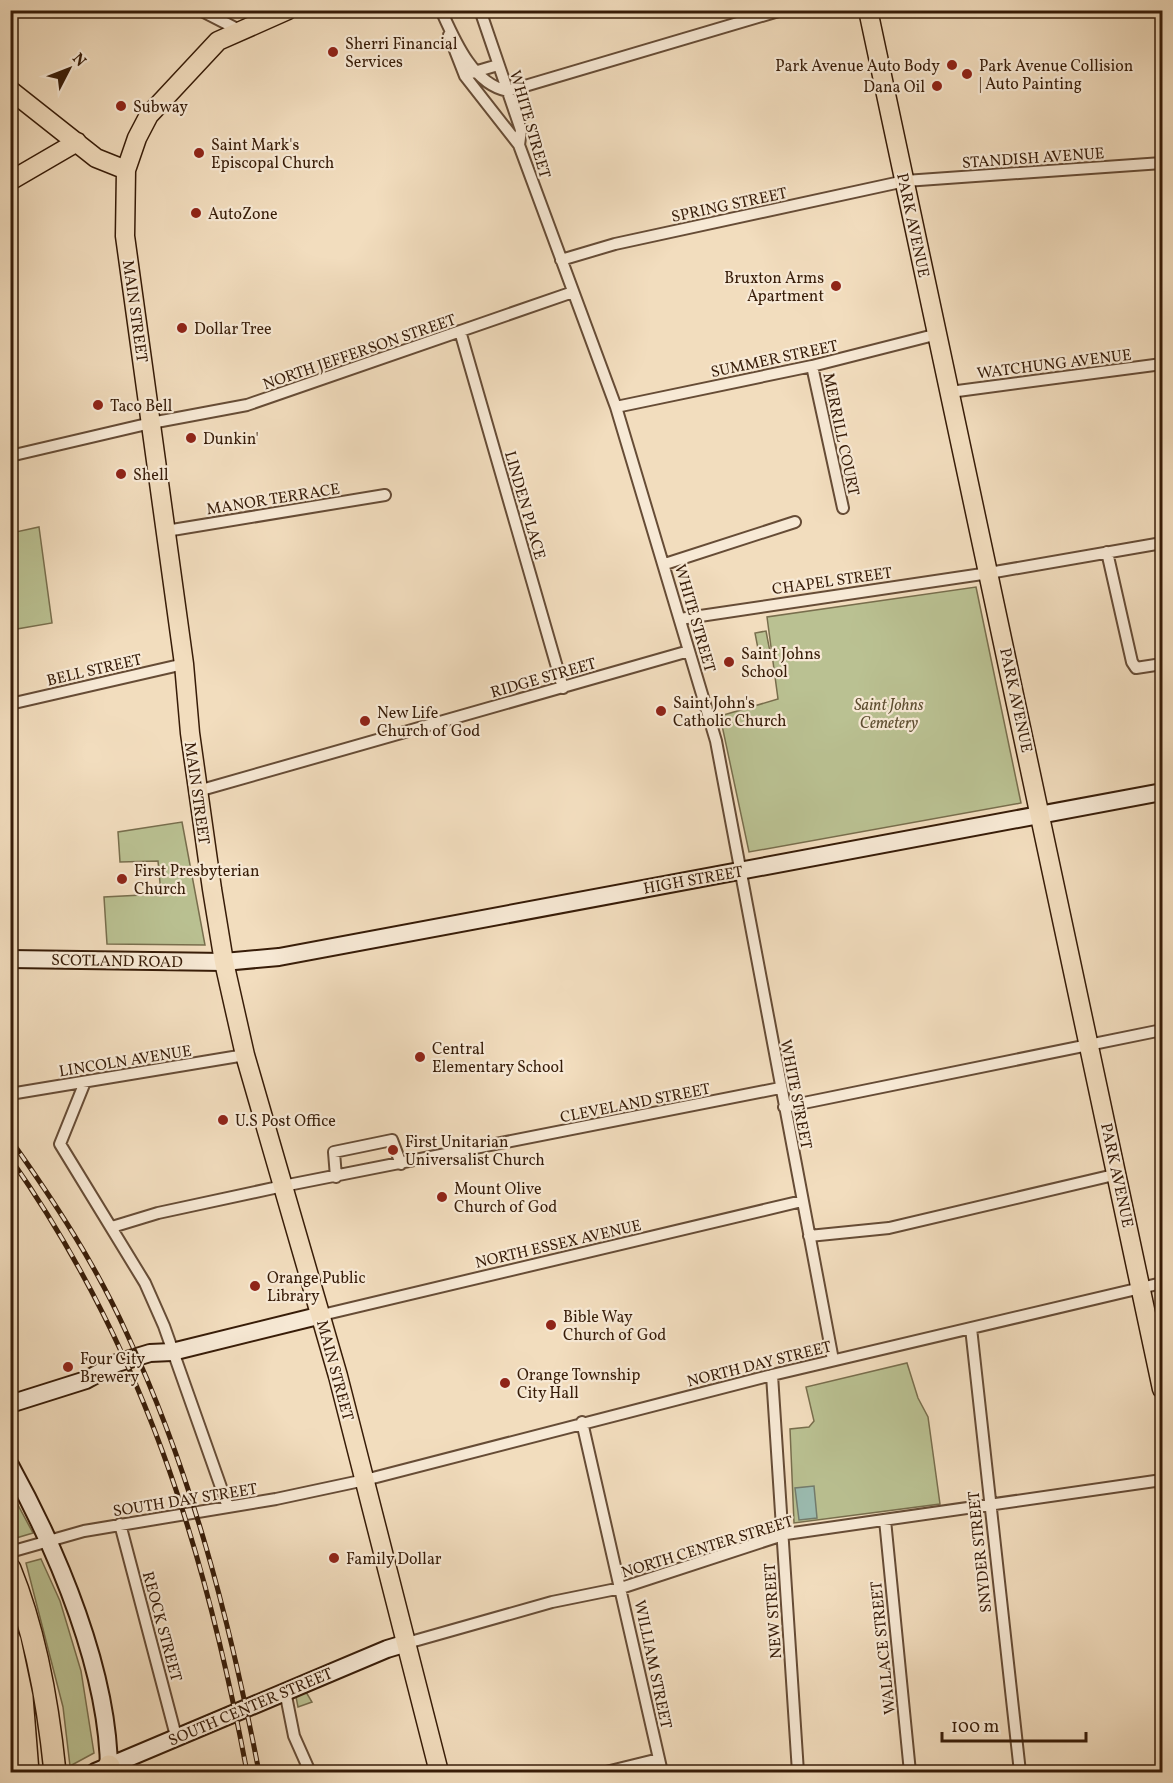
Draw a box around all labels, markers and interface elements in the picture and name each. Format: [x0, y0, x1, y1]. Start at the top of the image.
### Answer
place label: Sherri Financial Services [345, 34, 458, 74]
north arrow [39, 39, 99, 99]
marker: Sherri Financial Services [326, 45, 340, 59]
text: N [67, 49, 91, 72]
place label: Park Avenue Auto Body [775, 56, 940, 78]
place label: Park Avenue Collision | Auto Painting [979, 56, 1133, 96]
marker: Park Avenue Auto Body [945, 58, 959, 72]
marker: Park Avenue Collision | Auto Painting [960, 67, 974, 81]
street label: WHITE STREET [503, 68, 555, 181]
place label: Dana Oil [863, 77, 925, 99]
marker: Dana Oil [930, 79, 944, 93]
place label: Subway [133, 97, 188, 119]
marker: Subway [114, 99, 128, 113]
place label: Saint Mark's Episcopal Church [211, 135, 334, 175]
street label: STANDISH AVENUE [961, 143, 1105, 175]
marker: Saint Mark's Episcopal Church [192, 146, 206, 160]
street label: PARK AVENUE [890, 171, 934, 280]
street label: SPRING STREET [669, 183, 789, 229]
place label: AutoZone [208, 204, 278, 226]
marker: AutoZone [189, 206, 203, 220]
street label: MAIN STREET [116, 259, 152, 364]
place label: Bruxton Arms Apartment [724, 268, 824, 308]
marker: Bruxton Arms Apartment [829, 279, 843, 293]
street label: NORTH JEFFERSON STREET [260, 309, 459, 396]
place label: Dollar Tree [194, 319, 272, 341]
marker: Dollar Tree [175, 321, 189, 335]
street label: SUMMER STREET [709, 336, 840, 384]
street label: WATCHUNG AVENUE [976, 345, 1133, 385]
street label: MERRILL COURT [816, 371, 864, 498]
place label: Taco Bell [110, 396, 173, 418]
marker: Taco Bell [91, 398, 105, 412]
place label: Dunkin' [203, 429, 259, 451]
marker: Dunkin' [184, 431, 198, 445]
street label: LINDEN PLACE [498, 449, 550, 562]
place label: Shell [133, 465, 169, 487]
marker: Shell [114, 467, 128, 481]
street label: MANOR TERRACE [205, 479, 342, 521]
street label: WHITE STREET [668, 562, 720, 675]
street label: CHAPEL STREET [771, 563, 894, 601]
place label: Saint Johns School [741, 644, 821, 684]
street label: PARK AVENUE [993, 646, 1037, 755]
street label: BELL STREET [45, 649, 144, 693]
street label: RIDGE STREET [488, 653, 599, 705]
marker: Saint Johns School [722, 655, 736, 669]
place label: Saint John's Catholic Church [673, 693, 787, 733]
park label: Saint Johns Cemetery [854, 695, 924, 735]
place label: New Life Church of God [377, 703, 480, 743]
marker: Saint John's Catholic Church [654, 704, 668, 718]
marker: New Life Church of God [358, 714, 372, 728]
street label: MAIN STREET [178, 741, 214, 846]
place label: First Presbyterian Church [134, 861, 259, 901]
street label: HIGH STREET [642, 861, 745, 901]
marker: First Presbyterian Church [115, 872, 129, 886]
street label: SCOTLAND ROAD [51, 950, 183, 974]
street label: WHITE STREET [774, 1038, 816, 1151]
place label: Central Elementary School [432, 1039, 564, 1079]
street label: LINCOLN AVENUE [57, 1041, 193, 1083]
marker: Central Elementary School [413, 1050, 427, 1064]
street label: CLEVELAND STREET [558, 1079, 712, 1129]
place label: U.S Post Office [235, 1111, 336, 1133]
marker: U.S Post Office [216, 1113, 230, 1127]
street label: PARK AVENUE [1094, 1121, 1138, 1230]
place label: First Unitarian Universalist Church [405, 1132, 545, 1172]
marker: First Unitarian Universalist Church [386, 1143, 400, 1157]
place label: Mount Olive Church of God [454, 1179, 557, 1219]
marker: Mount Olive Church of God [435, 1190, 449, 1204]
street label: NORTH ESSEX AVENUE [473, 1215, 644, 1275]
place label: Orange Public Library [267, 1268, 366, 1308]
marker: Orange Public Library [248, 1279, 262, 1293]
place label: Bible Way Church of God [563, 1307, 666, 1347]
street label: MAIN STREET [310, 1318, 358, 1423]
marker: Bible Way Church of God [544, 1318, 558, 1332]
street label: NORTH DAY STREET [685, 1336, 834, 1394]
place label: Four City Brewery [80, 1349, 145, 1389]
marker: Four City Brewery [61, 1360, 75, 1374]
place label: Orange Township City Hall [517, 1365, 640, 1405]
marker: Orange Township City Hall [498, 1376, 512, 1390]
street label: SOUTH DAY STREET [111, 1479, 259, 1523]
street label: SNYDER STREET [964, 1490, 998, 1614]
street label: NORTH CENTER STREET [619, 1511, 796, 1585]
place label: Family Dollar [346, 1549, 442, 1571]
marker: Family Dollar [327, 1551, 341, 1565]
street label: NEW STREET [760, 1562, 788, 1660]
street label: REOCK STREET [136, 1569, 186, 1684]
street label: WALLACE STREET [866, 1580, 902, 1716]
street label: WILLIAM STREET [628, 1598, 676, 1731]
street label: SOUTH CENTER STREET [165, 1663, 336, 1752]
scale bar [942, 1705, 1086, 1743]
text: 100 m [951, 1715, 1000, 1740]

